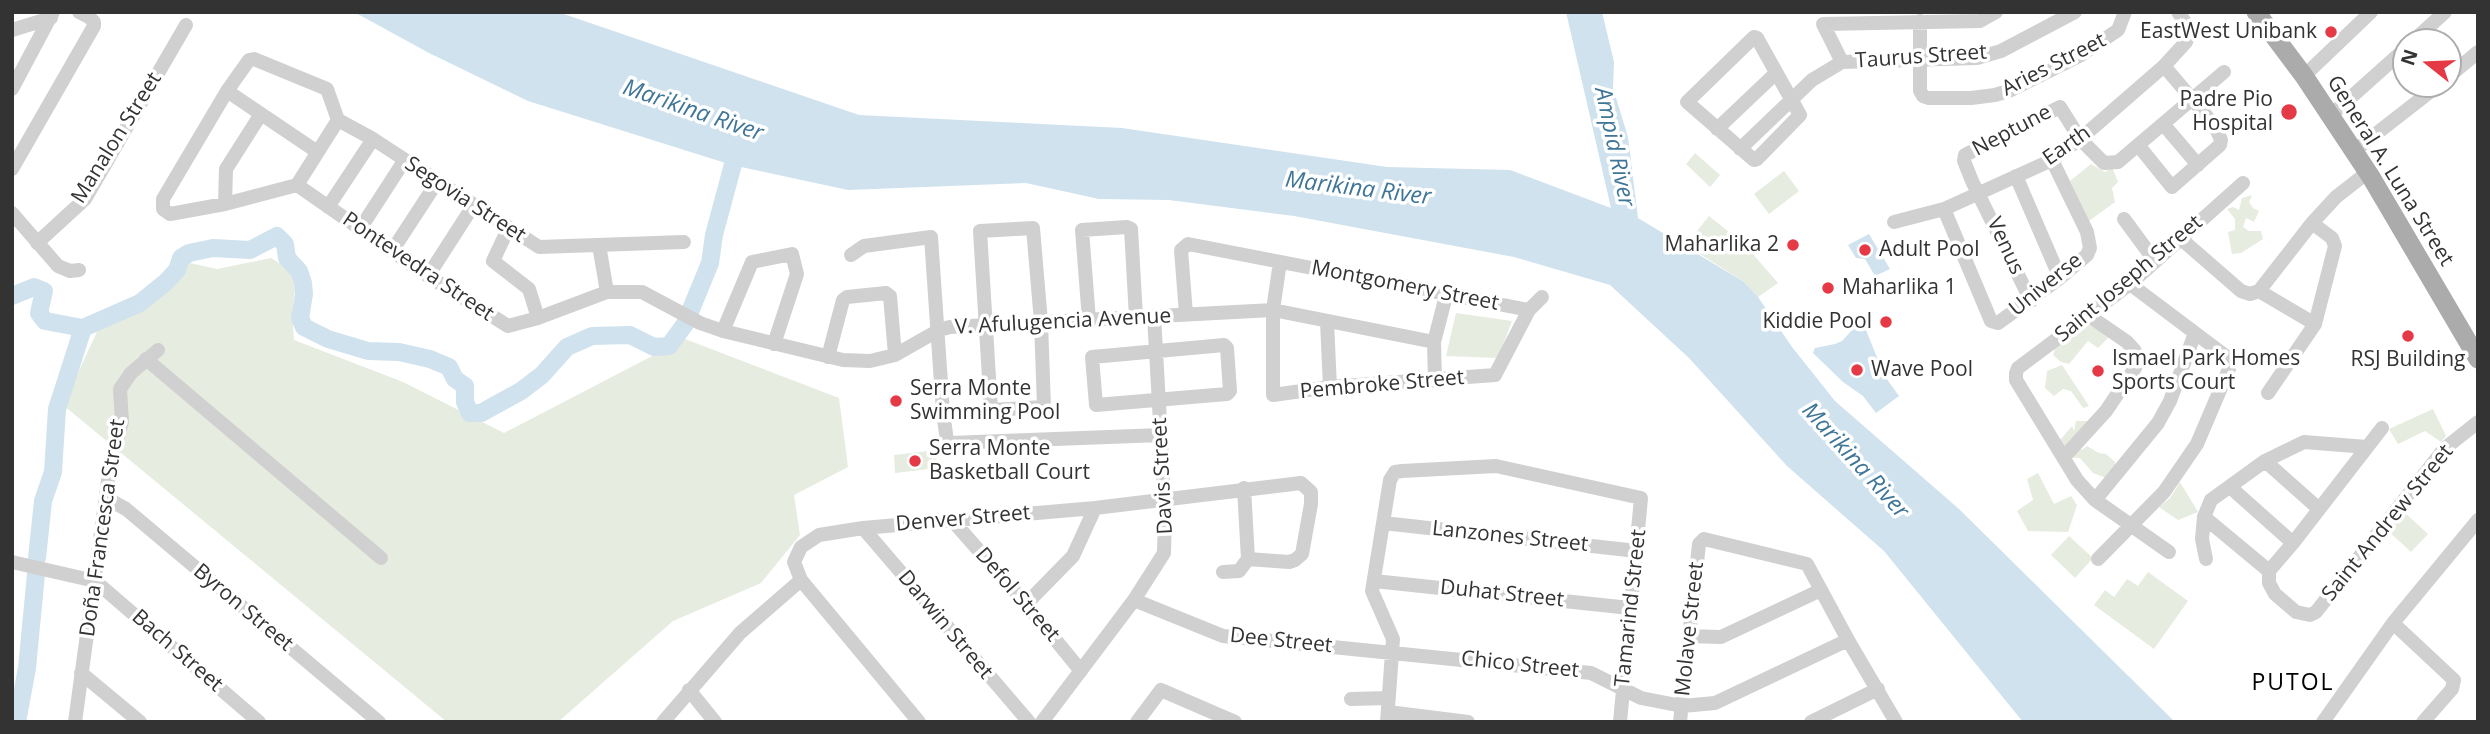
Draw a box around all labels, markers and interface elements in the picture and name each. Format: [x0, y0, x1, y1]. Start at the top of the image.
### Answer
place label: EastWest Unibank [2140, 19, 2317, 45]
marker: EastWest Unibank [2323, 24, 2339, 40]
street label: Aries Street [1998, 28, 2110, 102]
north arrow [2392, 28, 2462, 98]
street label: Taurus Street [1854, 40, 1988, 74]
text: N [2394, 46, 2424, 69]
street label: Manalon Street [67, 68, 167, 208]
street label: General A. Luna Street [2321, 71, 2459, 271]
water label: Marikina River [619, 74, 767, 148]
water label: Ampid River [1588, 85, 1640, 209]
place label: Padre Pio Hospital [2179, 87, 2273, 137]
street label: Neptune [1968, 100, 2056, 162]
marker: Padre Pio Hospital [2279, 102, 2299, 122]
street label: Earth [2038, 121, 2096, 171]
street label: Segovia Street [400, 152, 530, 248]
water label: Marikina River [1284, 166, 1432, 212]
street label: Pontevedra Street [338, 207, 498, 327]
street label: Saint Joseph Street [2050, 210, 2208, 348]
street label: Venus [1981, 213, 2029, 279]
place label: Maharlika 2 [1665, 232, 1779, 258]
marker: Maharlika 2 [1785, 237, 1801, 253]
place label: Adult Pool [1879, 237, 1979, 263]
marker: Adult Pool [1857, 242, 1873, 258]
street label: Universe [2005, 248, 2087, 322]
street label: Montgomery Street [1309, 255, 1501, 317]
place label: Maharlika 1 [1842, 275, 1956, 301]
marker: Maharlika 1 [1820, 280, 1836, 296]
street label: V. Afulugencia Avenue [954, 304, 1172, 340]
place label: Kiddie Pool [1762, 309, 1872, 335]
marker: Kiddie Pool [1878, 314, 1894, 330]
marker: RSJ Building [2400, 328, 2416, 344]
place label: Ismael Park Homes Sports Court [2112, 346, 2300, 396]
place label: RSJ Building [2350, 347, 2466, 373]
place label: Wave Pool [1871, 357, 1973, 383]
marker: Wave Pool [1849, 362, 1865, 378]
marker: Ismael Park Homes Sports Court [2090, 363, 2106, 379]
street label: Pembroke Street [1299, 365, 1465, 405]
place label: Serra Monte Swimming Pool [910, 376, 1060, 426]
marker: Serra Monte Swimming Pool [888, 393, 904, 409]
water label: Marikina River [1796, 397, 1914, 525]
street label: Davis Street [1147, 417, 1179, 535]
street label: Doña Francesca Street [75, 418, 131, 638]
place label: Serra Monte Basketball Court [929, 436, 1090, 486]
street label: Saint Andrew Street [2317, 440, 2459, 606]
marker: Serra Monte Basketball Court [907, 453, 923, 469]
street label: Denver Street [895, 501, 1031, 537]
street label: Lanzones Street [1431, 516, 1589, 558]
street label: Tamarind Street [1610, 528, 1652, 688]
street label: Defol Street [969, 543, 1065, 647]
street label: Byron Street [188, 559, 298, 657]
street label: Molave Street [1670, 561, 1710, 697]
street label: Darwin Street [892, 566, 998, 684]
street label: Duhat Street [1439, 575, 1565, 613]
street label: Bach Street [126, 605, 228, 697]
street label: Dee Street [1229, 623, 1333, 659]
street label: Chico Street [1460, 646, 1580, 684]
district label: PUTOL [2252, 669, 2334, 697]

